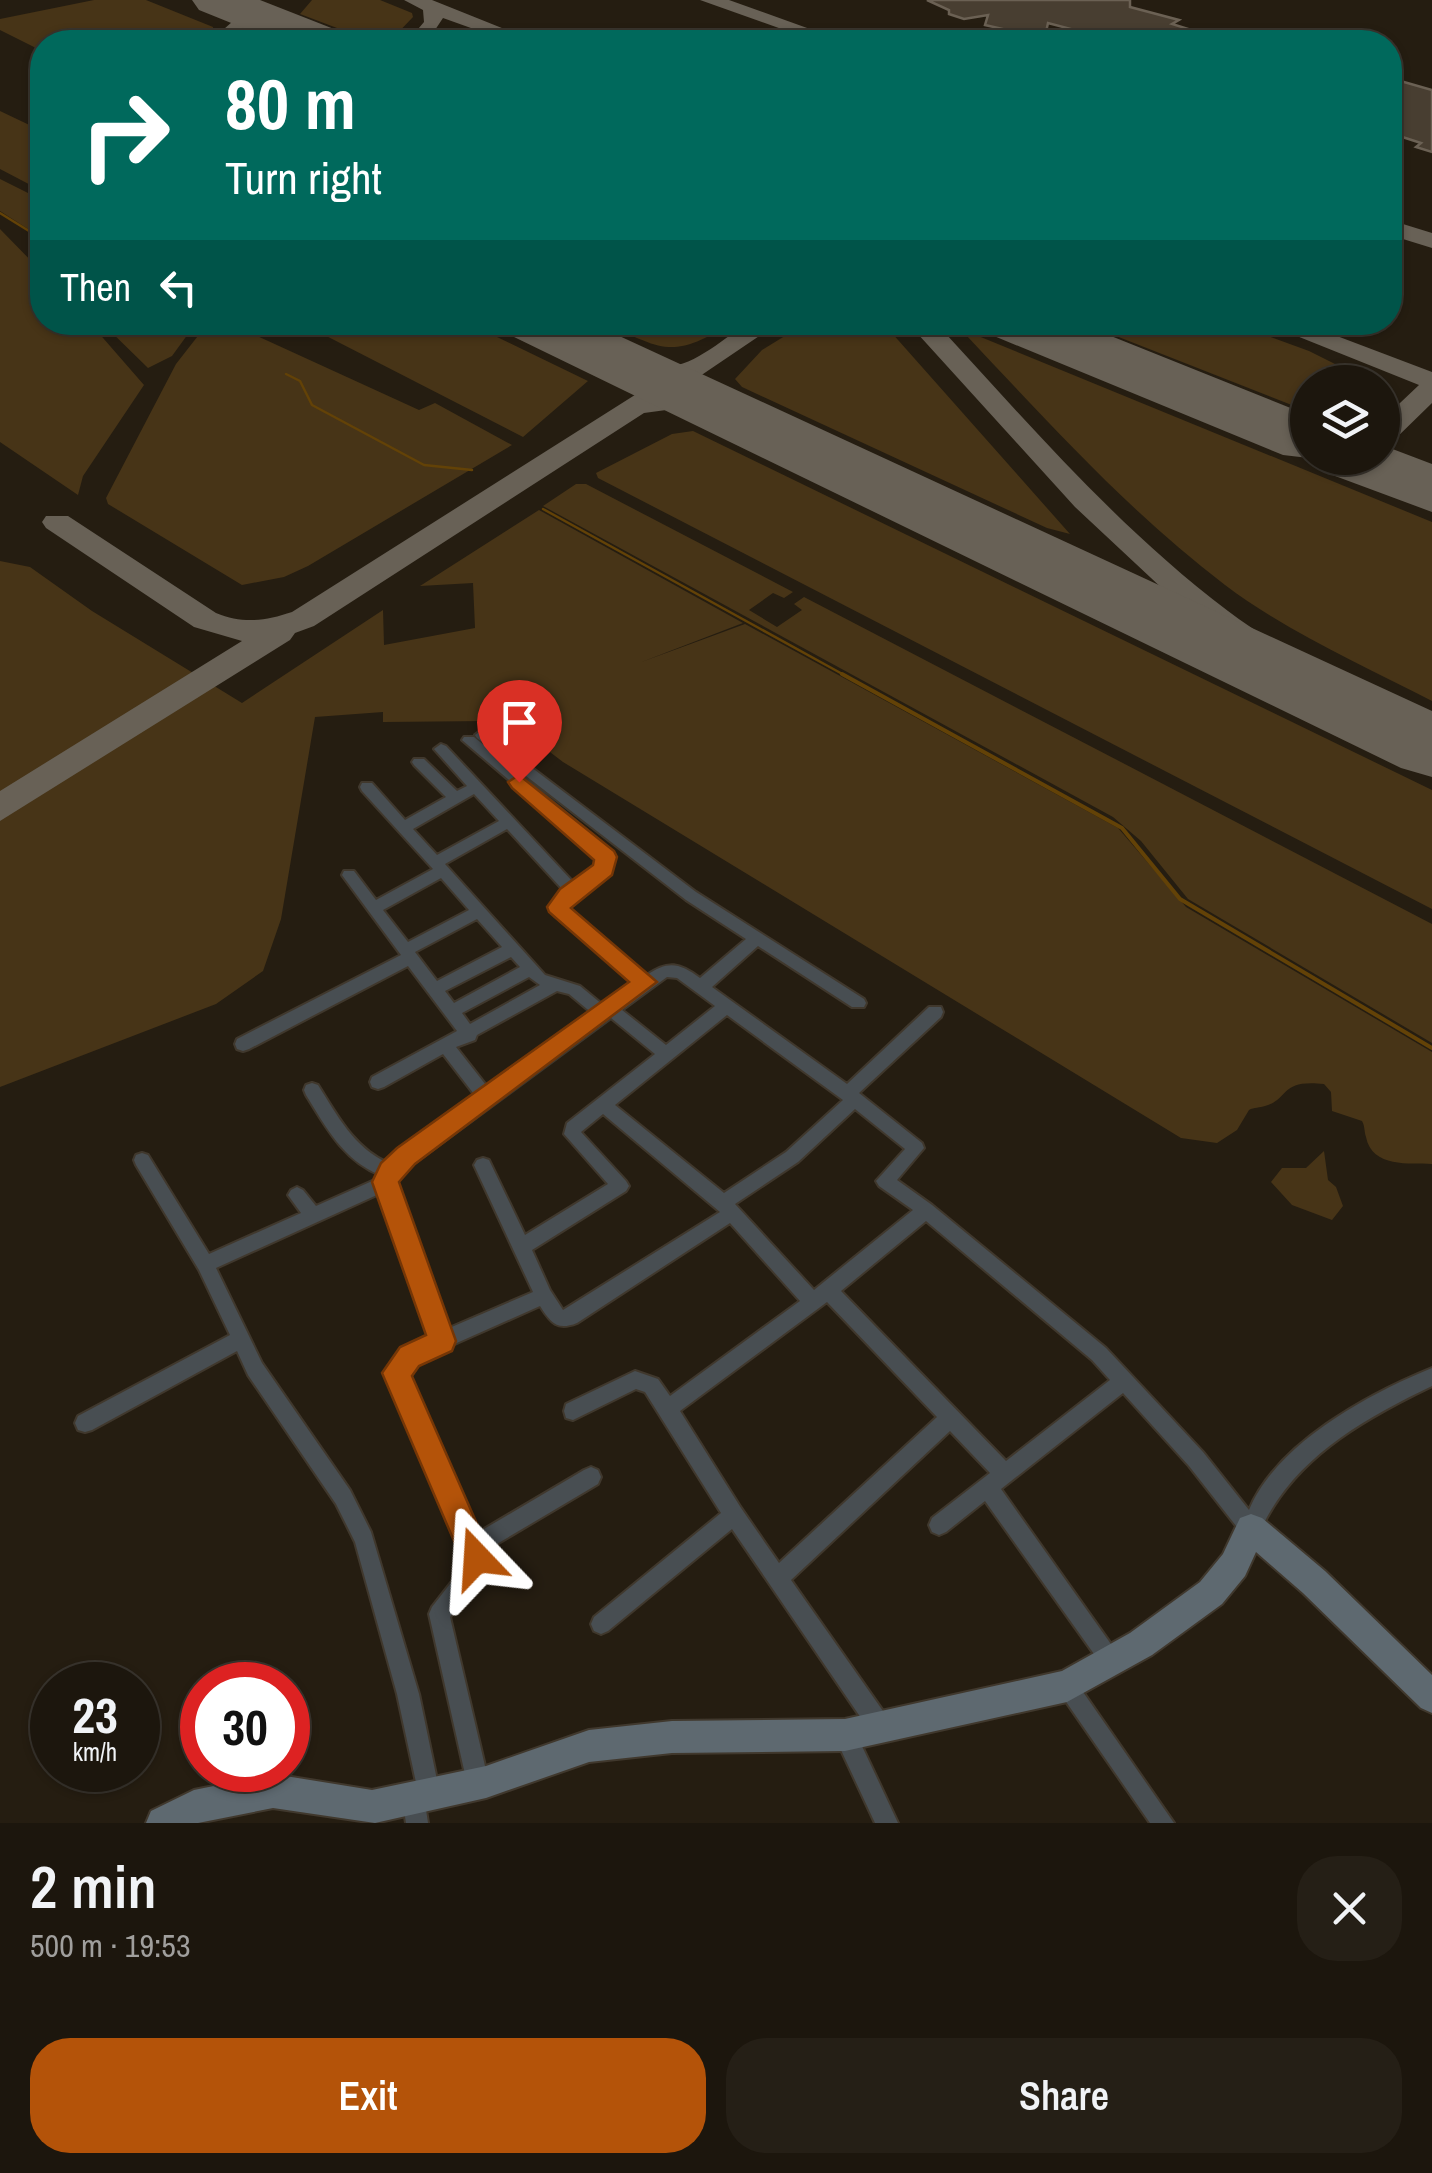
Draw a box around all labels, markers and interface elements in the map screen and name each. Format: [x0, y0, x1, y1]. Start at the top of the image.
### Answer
text: 80 m [225, 57, 356, 151]
icon: right [60, 70, 190, 200]
text: Turn right [225, 147, 382, 208]
icon: left [151, 260, 206, 315]
text: Then [60, 262, 131, 313]
map controls [1290, 365, 1400, 475]
button: layers [1290, 365, 1400, 475]
pin [477, 680, 562, 783]
icon: arrive [492, 695, 547, 750]
position arrow [425, 1506, 529, 1610]
speed limit sign: 30 [180, 1662, 310, 1792]
text: 23 [72, 1681, 118, 1749]
text: km/h [73, 1735, 117, 1769]
text: 2 min [30, 1846, 157, 1927]
button: close [1297, 1856, 1402, 1961]
text: 500 m · 19:53 [30, 1924, 190, 1967]
button: Exit [30, 2038, 706, 2153]
button: Share [726, 2038, 1402, 2153]

